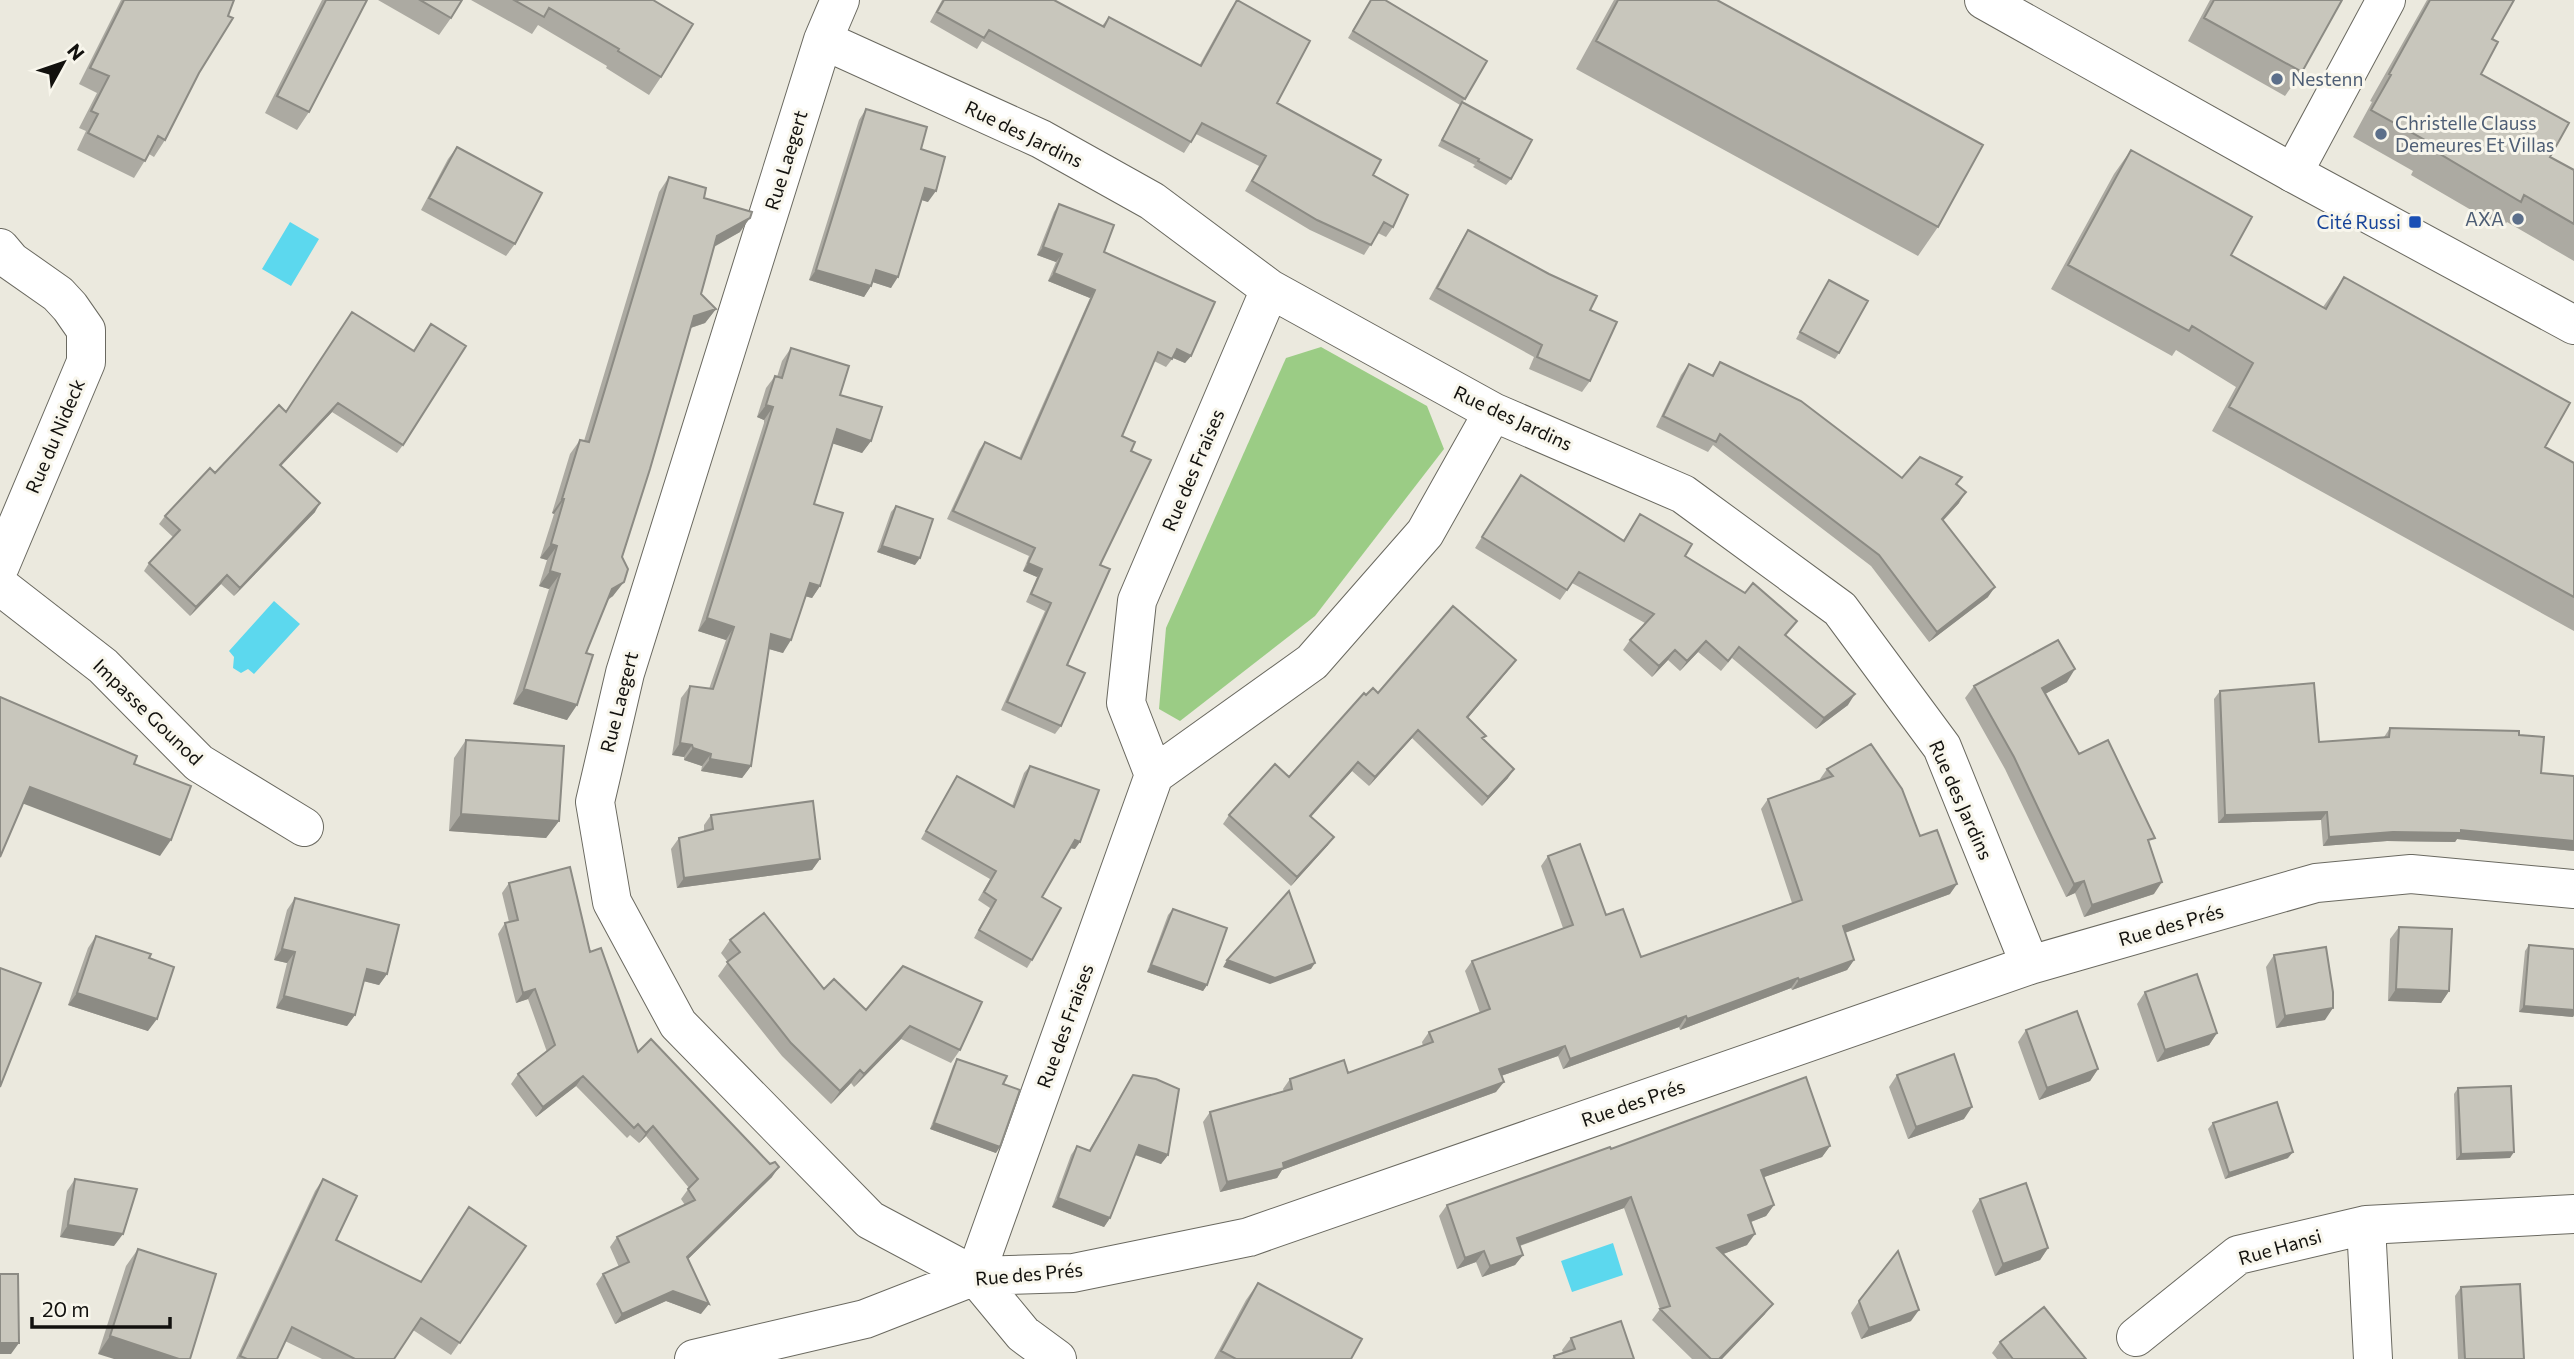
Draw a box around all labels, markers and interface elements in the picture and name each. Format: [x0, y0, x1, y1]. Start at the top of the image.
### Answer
north arrow [28, 28, 98, 98]
text: N [63, 39, 90, 65]
place label: Nestenn [2291, 67, 2363, 90]
marker: Nestenn [2269, 71, 2285, 87]
street label: Rue des Jardins [962, 95, 1087, 172]
street label: Rue Laegert [759, 107, 812, 213]
place label: Christelle Clauss Demeures Et Villas [2395, 111, 2554, 156]
marker: Christelle Clauss Demeures Et Villas [2373, 126, 2389, 142]
place label: AXA [2465, 207, 2504, 230]
place label: Cité Russi [2316, 210, 2401, 233]
marker: AXA [2510, 211, 2526, 227]
marker: Cité Russi [2407, 214, 2423, 230]
street label: Rue du Nideck [20, 375, 89, 496]
street label: Rue des Jardins [1450, 380, 1576, 455]
street label: Rue des Fraises [1156, 405, 1229, 534]
street label: Rue Laegert [595, 649, 642, 755]
street label: Impasse Gounod [89, 654, 208, 770]
street label: Rue des Jardins [1925, 737, 1998, 863]
street label: Rue des Prés [2116, 899, 2226, 950]
street label: Rue des Fraises [1031, 961, 1098, 1091]
street label: Rue des Prés [1578, 1074, 1688, 1131]
street label: Rue Hansi [2236, 1224, 2324, 1269]
street label: Rue des Prés [974, 1257, 1084, 1290]
scale bar [32, 1286, 170, 1330]
text: 20 m [42, 1296, 90, 1321]

